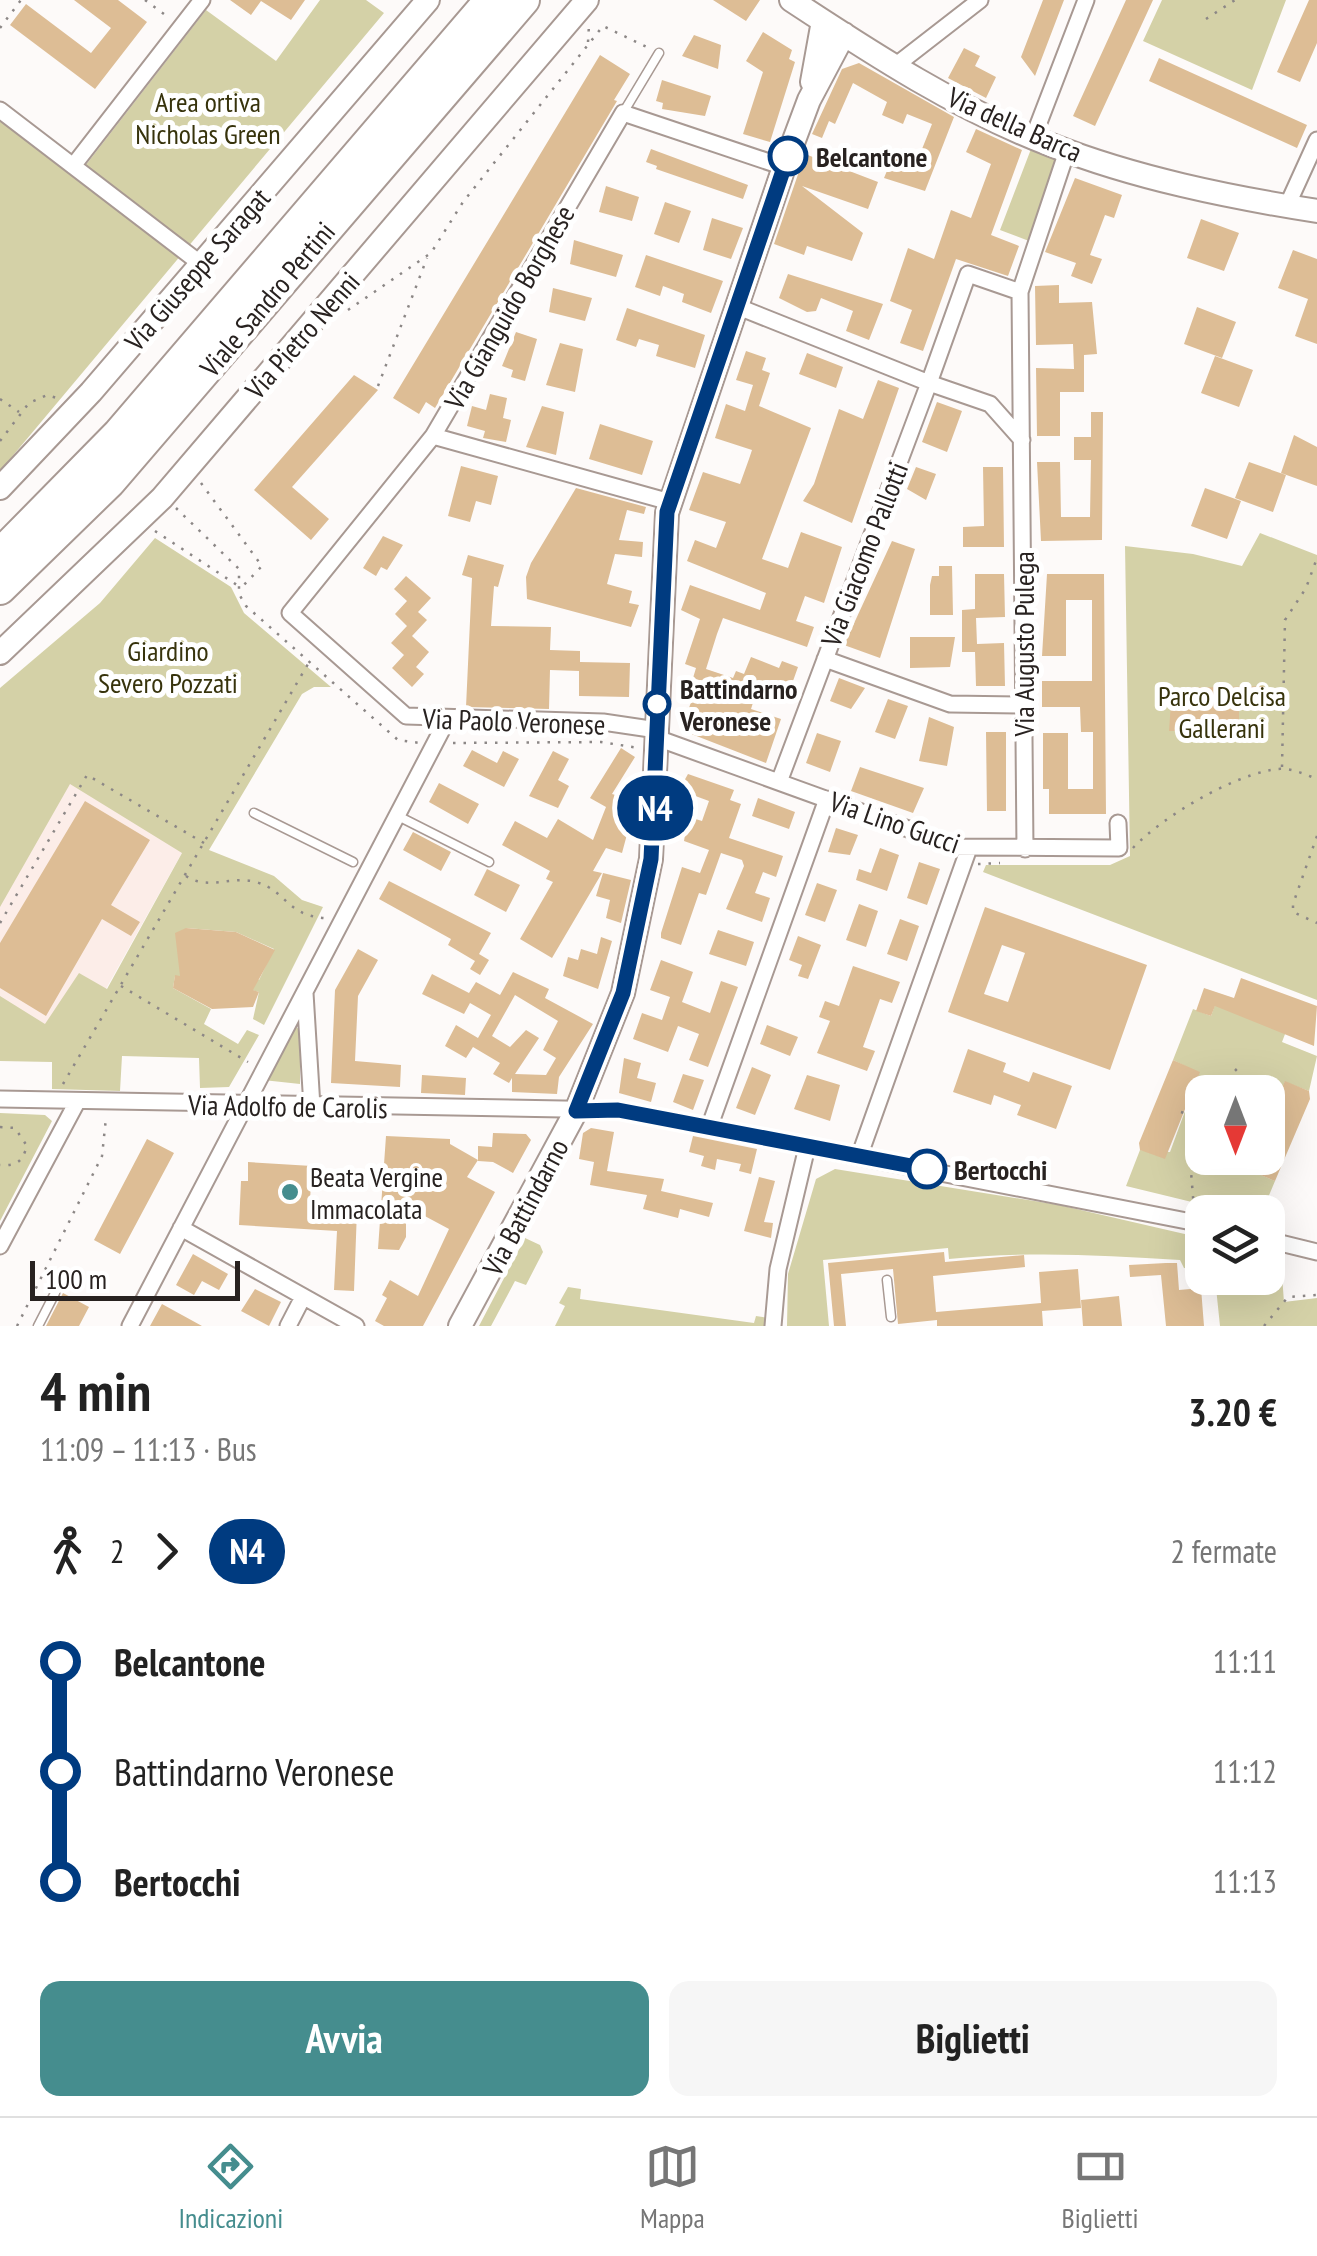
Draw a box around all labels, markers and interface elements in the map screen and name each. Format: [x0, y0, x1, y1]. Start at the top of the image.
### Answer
street label: Via della Barca [941, 78, 1088, 170]
park label: Area ortiva Nicholas Green [135, 83, 281, 152]
marker: Belcantone [769, 137, 807, 175]
place label: Belcantone [816, 138, 928, 175]
street label: Via Giuseppe Saragat [115, 180, 278, 359]
street label: Via Gianguido Borghese [435, 198, 583, 417]
street label: Viale Sandro Pertini [191, 214, 343, 385]
street label: Via Pietro Nenni [236, 264, 368, 407]
street label: Via Giacomo Pallotti [811, 456, 916, 652]
street label: Via Augusto Pulega [1005, 551, 1042, 738]
park label: Giardino Severo Pozzati [98, 632, 238, 701]
place label: Battindarno Veronese [679, 670, 798, 739]
park label: Parco Delcisa Gallerani [1158, 677, 1286, 746]
marker: Battindarno Veronese [644, 691, 670, 717]
street label: Via Paolo Veronese [421, 699, 606, 743]
line badge: N4 [610, 776, 700, 840]
street label: Via Lino Gucci [824, 782, 965, 862]
text: N4 [637, 785, 673, 831]
north arrow [1185, 1075, 1285, 1175]
map controls [1185, 1075, 1285, 1295]
street label: Via Adolfo de Carolis [187, 1086, 388, 1126]
street label: Via Battindarno [473, 1132, 576, 1283]
marker: Bertocchi [908, 1150, 946, 1188]
place label: Bertocchi [954, 1151, 1047, 1188]
place label: Beata Vergine Immacolata [310, 1158, 443, 1227]
marker: Beata Vergine Immacolata [279, 1181, 301, 1203]
button: layers [1185, 1195, 1285, 1295]
scale bar [30, 1256, 240, 1300]
text: 100 m [45, 1260, 107, 1297]
text: 4 min [40, 1355, 151, 1426]
text: 3.20 € [1188, 1387, 1277, 1436]
text: 11:09 – 11:13 · Bus [40, 1428, 257, 1470]
icon: walk [40, 1524, 95, 1579]
icon: forward [139, 1524, 194, 1579]
text: N4 [229, 1528, 265, 1574]
text: 2 [110, 1530, 124, 1572]
text: 2 fermate [1170, 1530, 1277, 1572]
text: Belcantone [114, 1637, 265, 1686]
text: 11:11 [1213, 1640, 1277, 1682]
text: Battindarno Veronese [114, 1747, 394, 1796]
text: 11:12 [1213, 1750, 1277, 1792]
text: Bertocchi [114, 1857, 241, 1906]
text: 11:13 [1213, 1860, 1277, 1902]
button: Avvia [40, 1981, 649, 2096]
button: Biglietti [669, 1981, 1277, 2096]
tab: Indicazioni [178, 2139, 283, 2236]
tab: Mappa [640, 2139, 705, 2236]
tab: Biglietti [1062, 2139, 1139, 2236]

